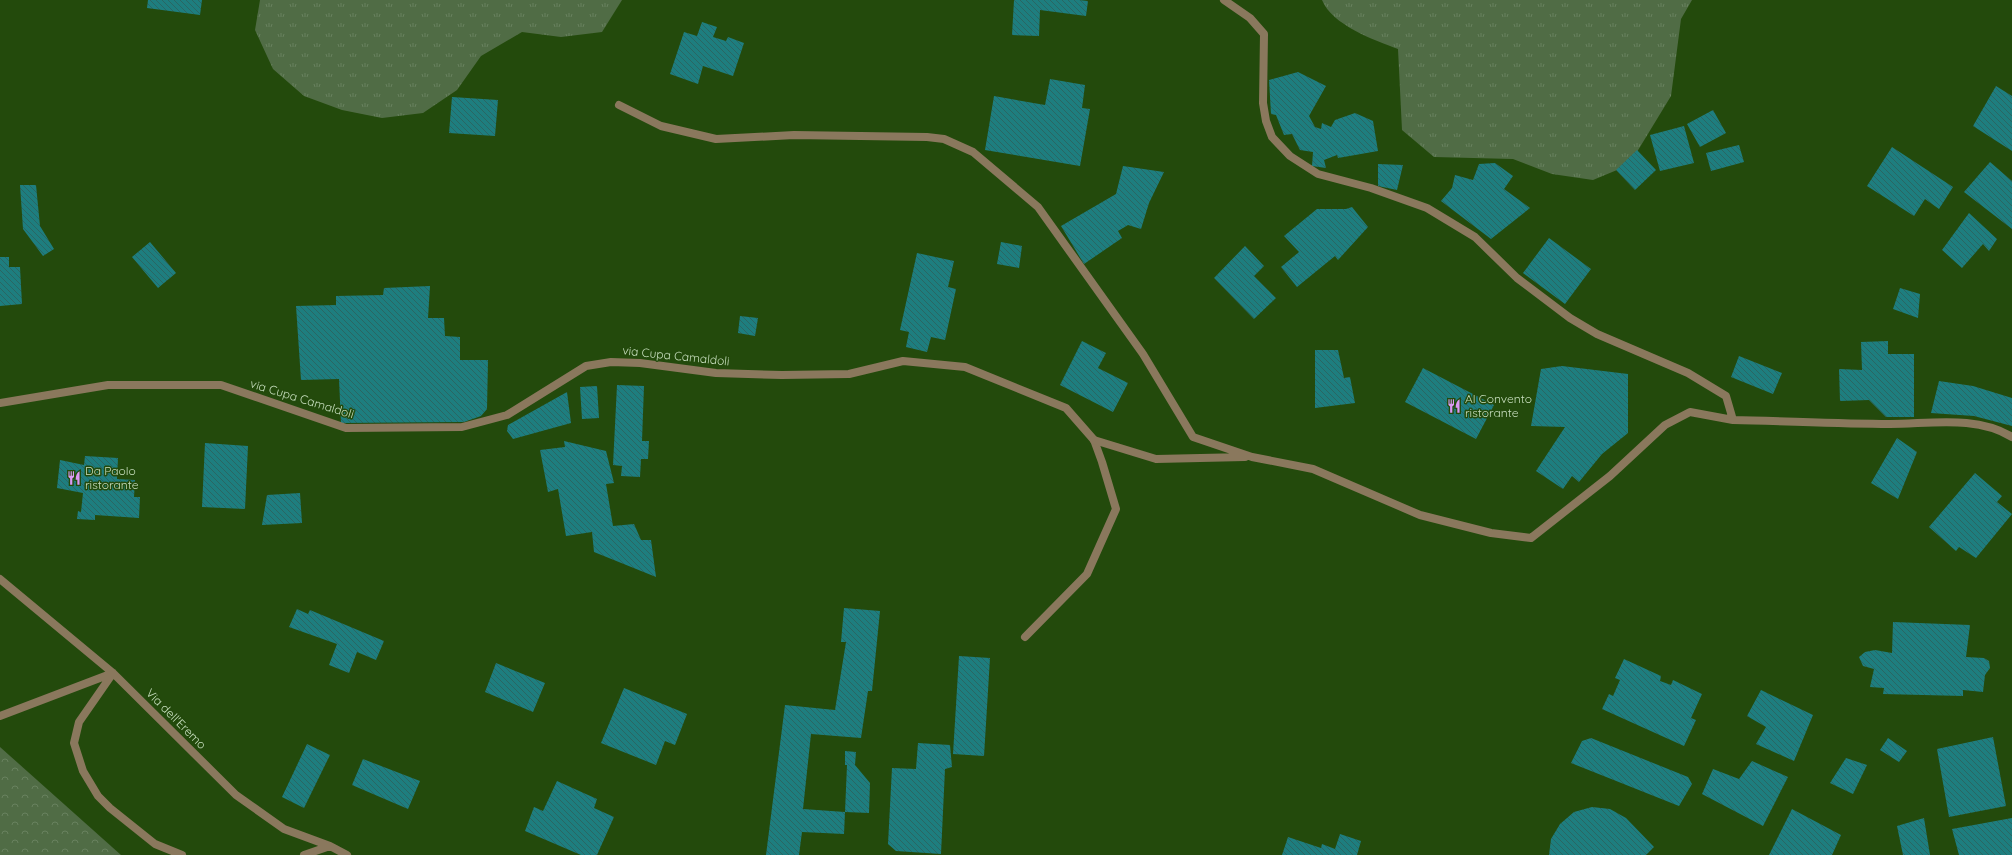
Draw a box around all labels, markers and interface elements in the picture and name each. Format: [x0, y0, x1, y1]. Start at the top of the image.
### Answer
street label: via Cupa Camaldoli [622, 342, 730, 369]
street label: via Cupa Camaldoli [248, 376, 356, 421]
place label: Al Convento ristorante [1465, 391, 1532, 420]
restaurant icon: Al Convento ristorante [1446, 398, 1462, 414]
place label: Da Paolo ristorante [85, 463, 139, 492]
restaurant icon: Da Paolo ristorante [66, 470, 82, 486]
street label: Via dell'Eremo [143, 685, 210, 752]

